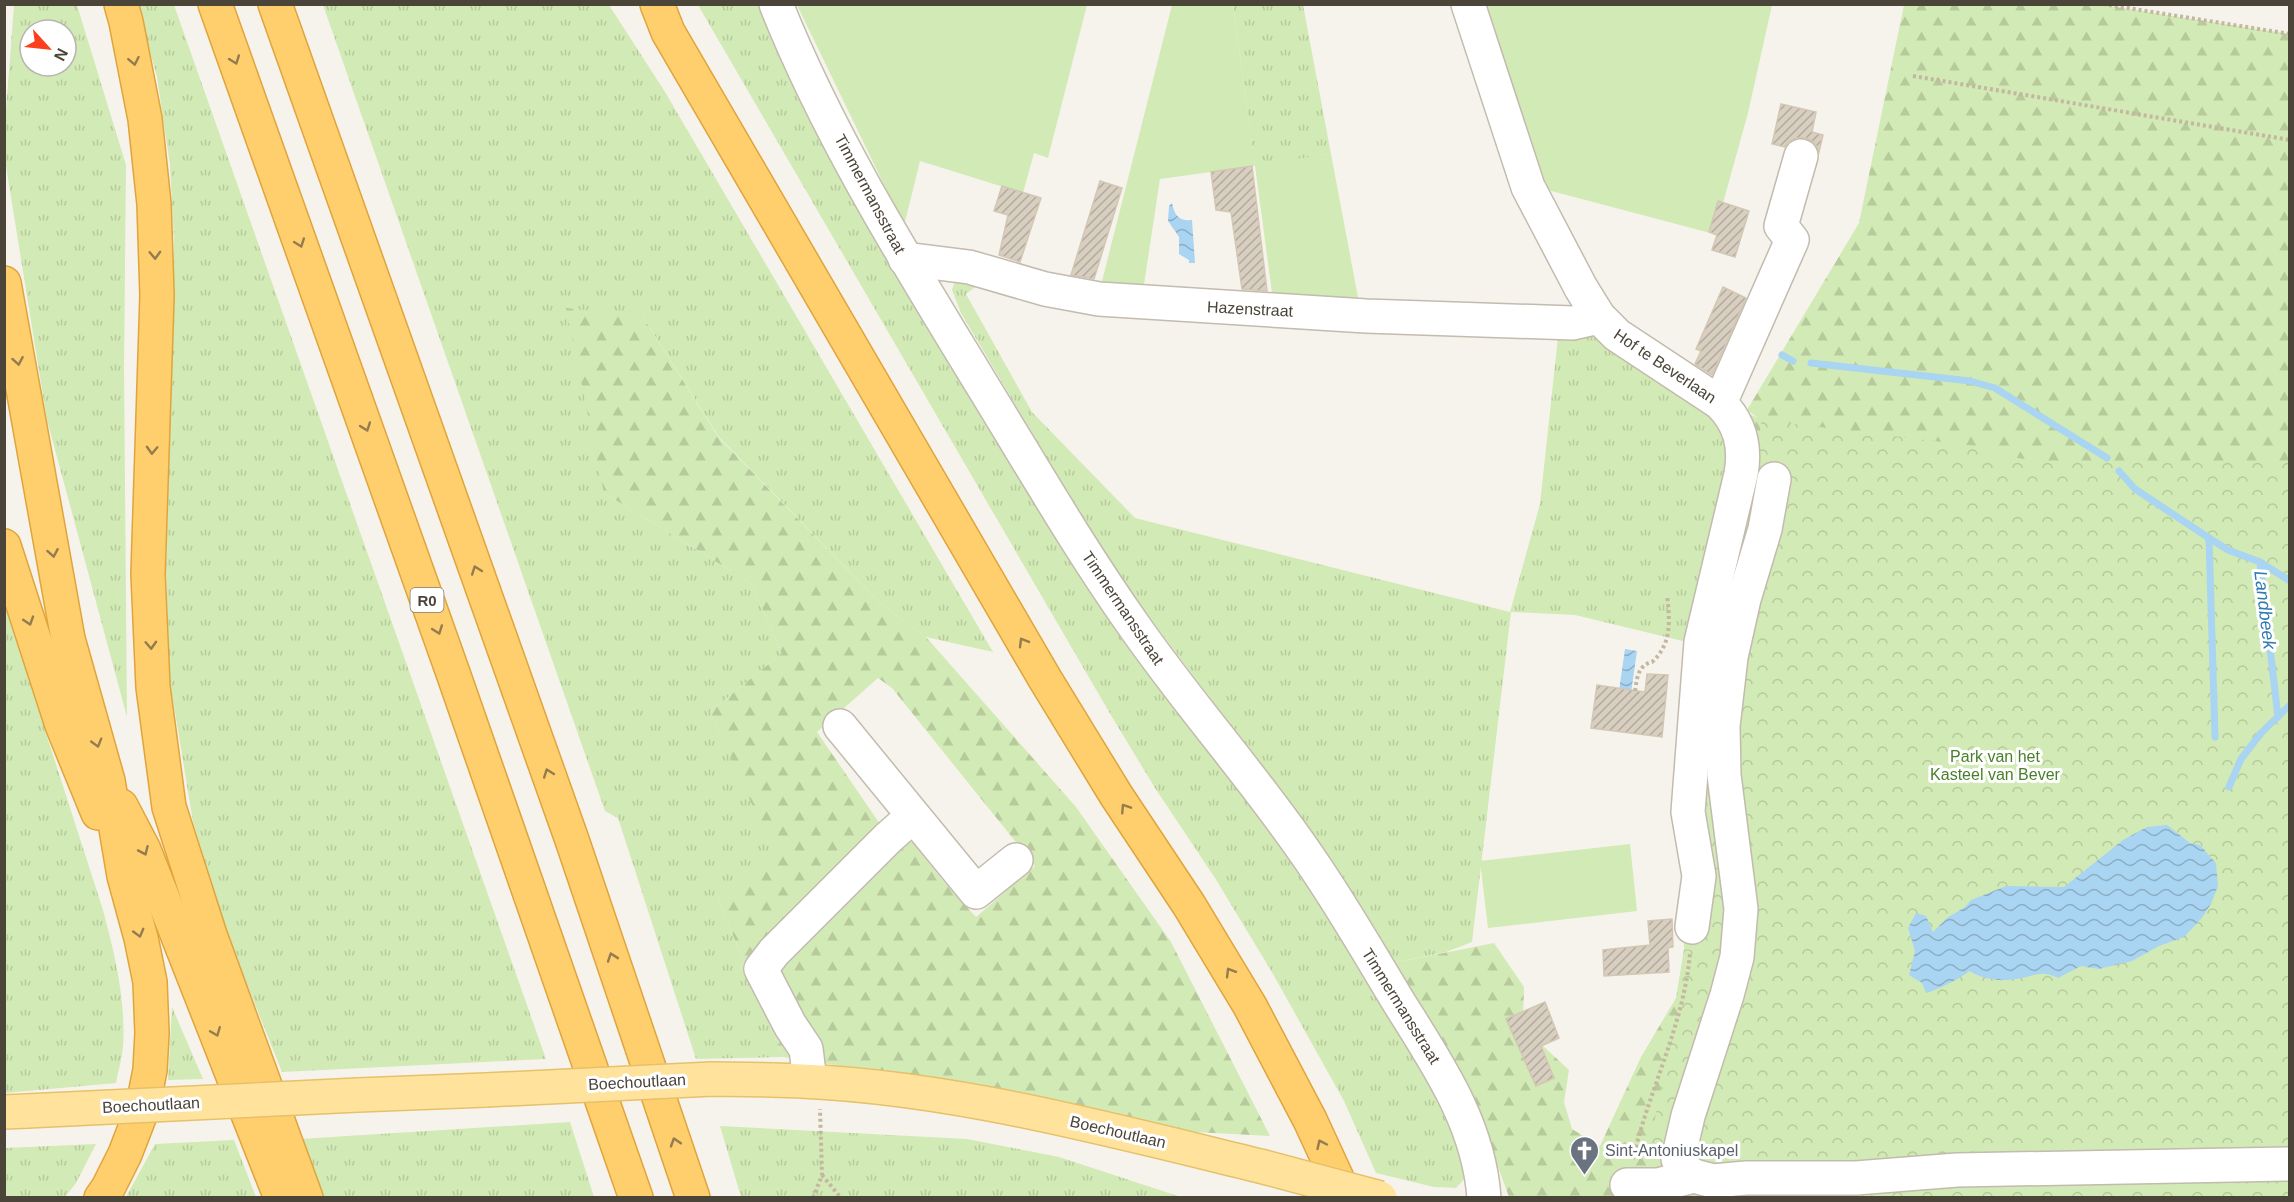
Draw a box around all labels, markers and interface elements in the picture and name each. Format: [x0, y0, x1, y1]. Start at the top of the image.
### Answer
north arrow [18, 18, 78, 78]
text: N [51, 46, 71, 64]
one-way arrow [227, 54, 240, 64]
one-way arrow [127, 56, 140, 66]
street label: Timmermansstraat [831, 131, 909, 257]
one-way arrow [293, 237, 306, 248]
one-way arrow [149, 250, 162, 259]
street label: Hazenstraat [1206, 298, 1294, 320]
street label: Hof te Beverlaan [1611, 326, 1719, 406]
one-way arrow [11, 356, 24, 366]
one-way arrow [358, 421, 371, 432]
one-way arrow [145, 445, 158, 454]
street label: Timmermansstraat [1079, 548, 1167, 668]
one-way arrow [46, 549, 58, 558]
one-way arrow [470, 565, 483, 576]
water label: Landbeek [2250, 570, 2280, 651]
road number: R0 [410, 588, 444, 612]
one-way arrow [22, 615, 34, 626]
one-way arrow [431, 624, 444, 635]
one-way arrow [1019, 638, 1030, 648]
one-way arrow [144, 640, 157, 649]
one-way arrow [90, 737, 102, 748]
park label: Park van het Kasteel van Bever [1930, 748, 2061, 783]
one-way arrow [543, 768, 556, 779]
one-way arrow [1121, 804, 1132, 815]
one-way arrow [137, 845, 149, 856]
one-way arrow [132, 927, 145, 937]
street label: Timmermansstraat [1359, 945, 1444, 1067]
one-way arrow [607, 952, 620, 963]
one-way arrow [1225, 968, 1237, 978]
one-way arrow [209, 1026, 221, 1037]
street label: Boechoutlaan [588, 1071, 686, 1093]
street label: Boechoutlaan [102, 1094, 200, 1116]
street label: Boechoutlaan [1068, 1113, 1168, 1151]
church icon: Sint-Antoniuskapel [1568, 1134, 1600, 1176]
one-way arrow [669, 1137, 682, 1148]
one-way arrow [1317, 1140, 1329, 1151]
place label: Sint-Antoniuskapel [1605, 1142, 1738, 1159]

